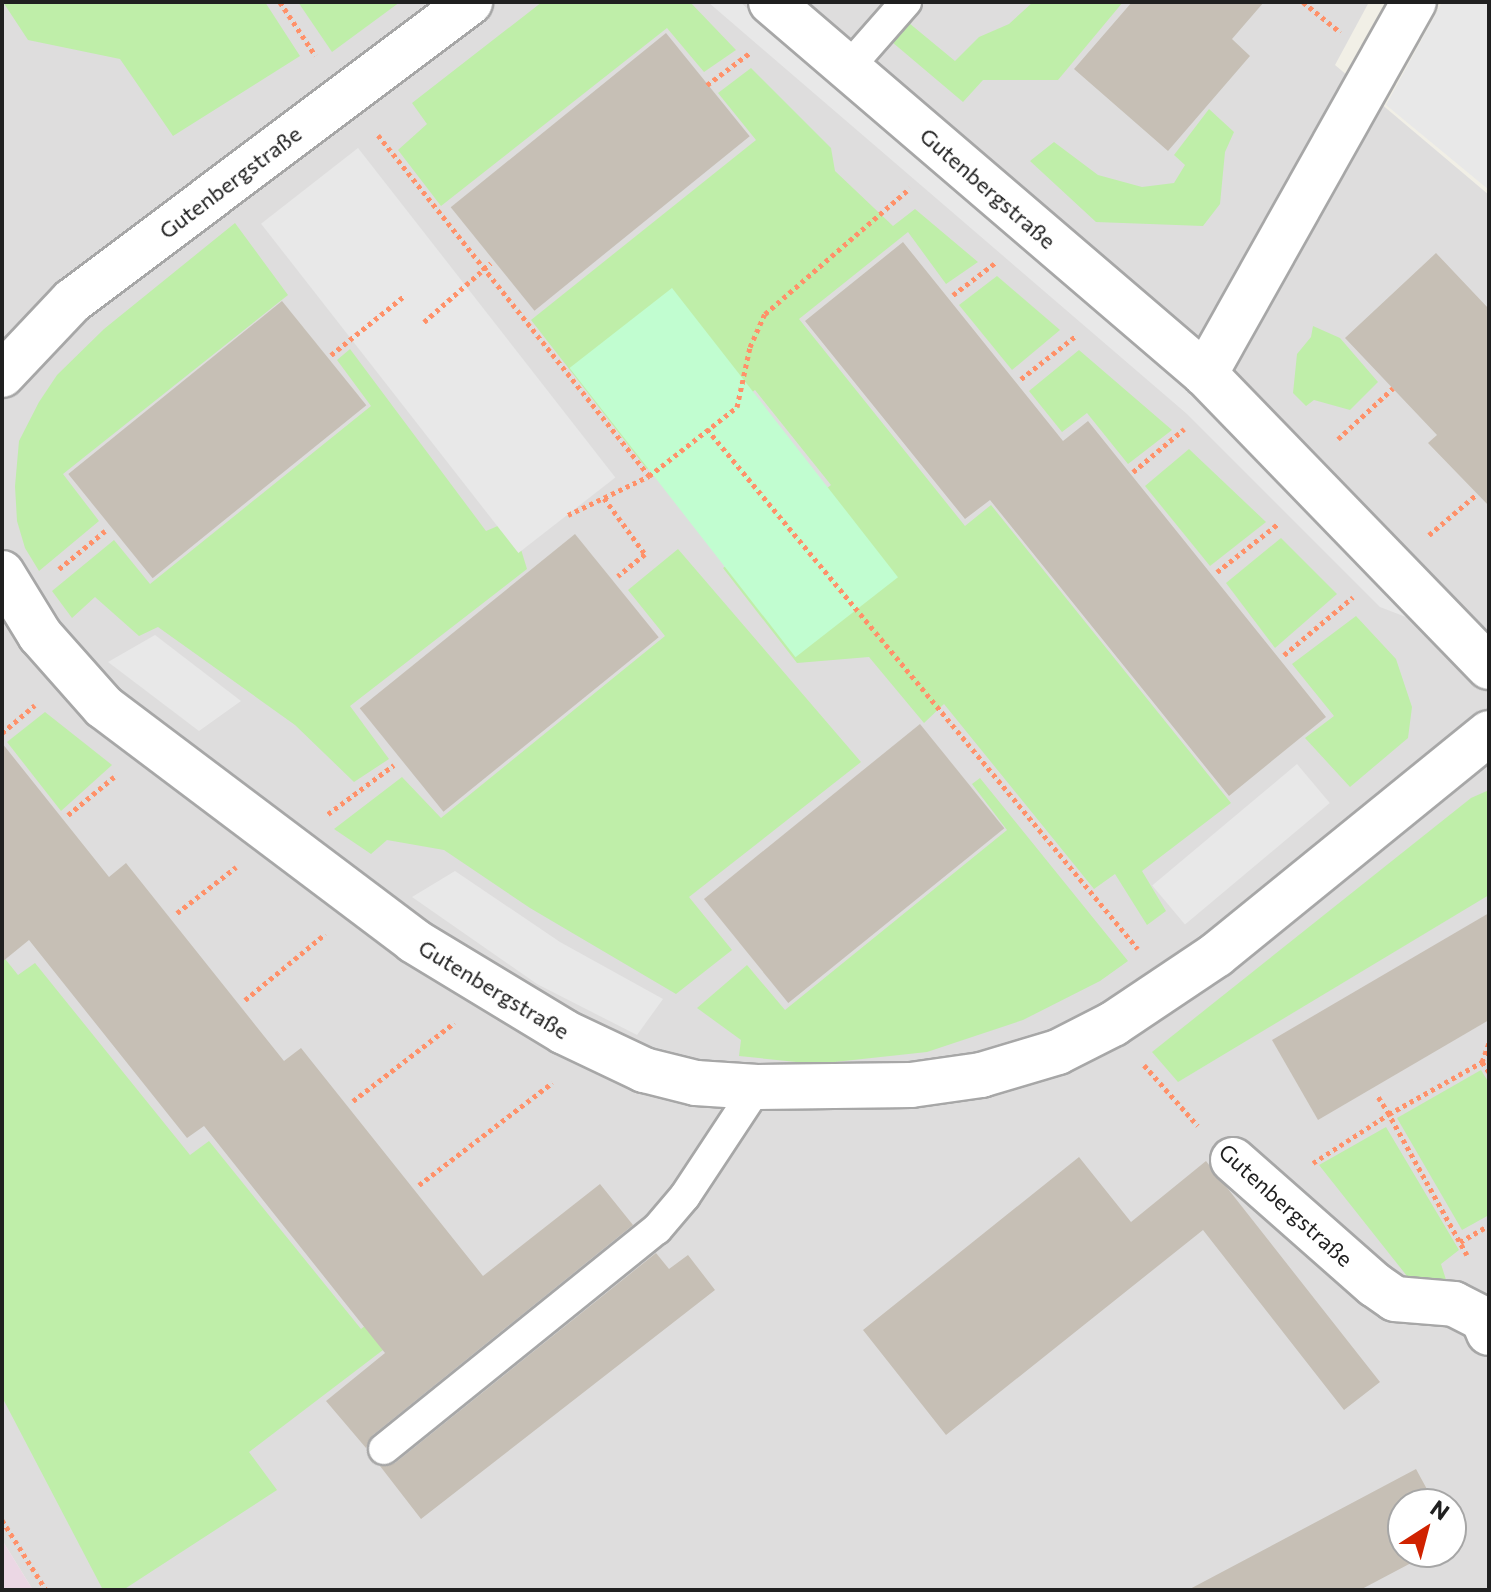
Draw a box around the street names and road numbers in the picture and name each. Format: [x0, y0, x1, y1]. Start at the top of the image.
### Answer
street label: Gutenbergstraße [154, 120, 306, 244]
street label: Gutenbergstraße [915, 122, 1061, 254]
street label: Gutenbergstraße [414, 934, 574, 1044]
street label: Gutenbergstraße [1214, 1138, 1358, 1272]

